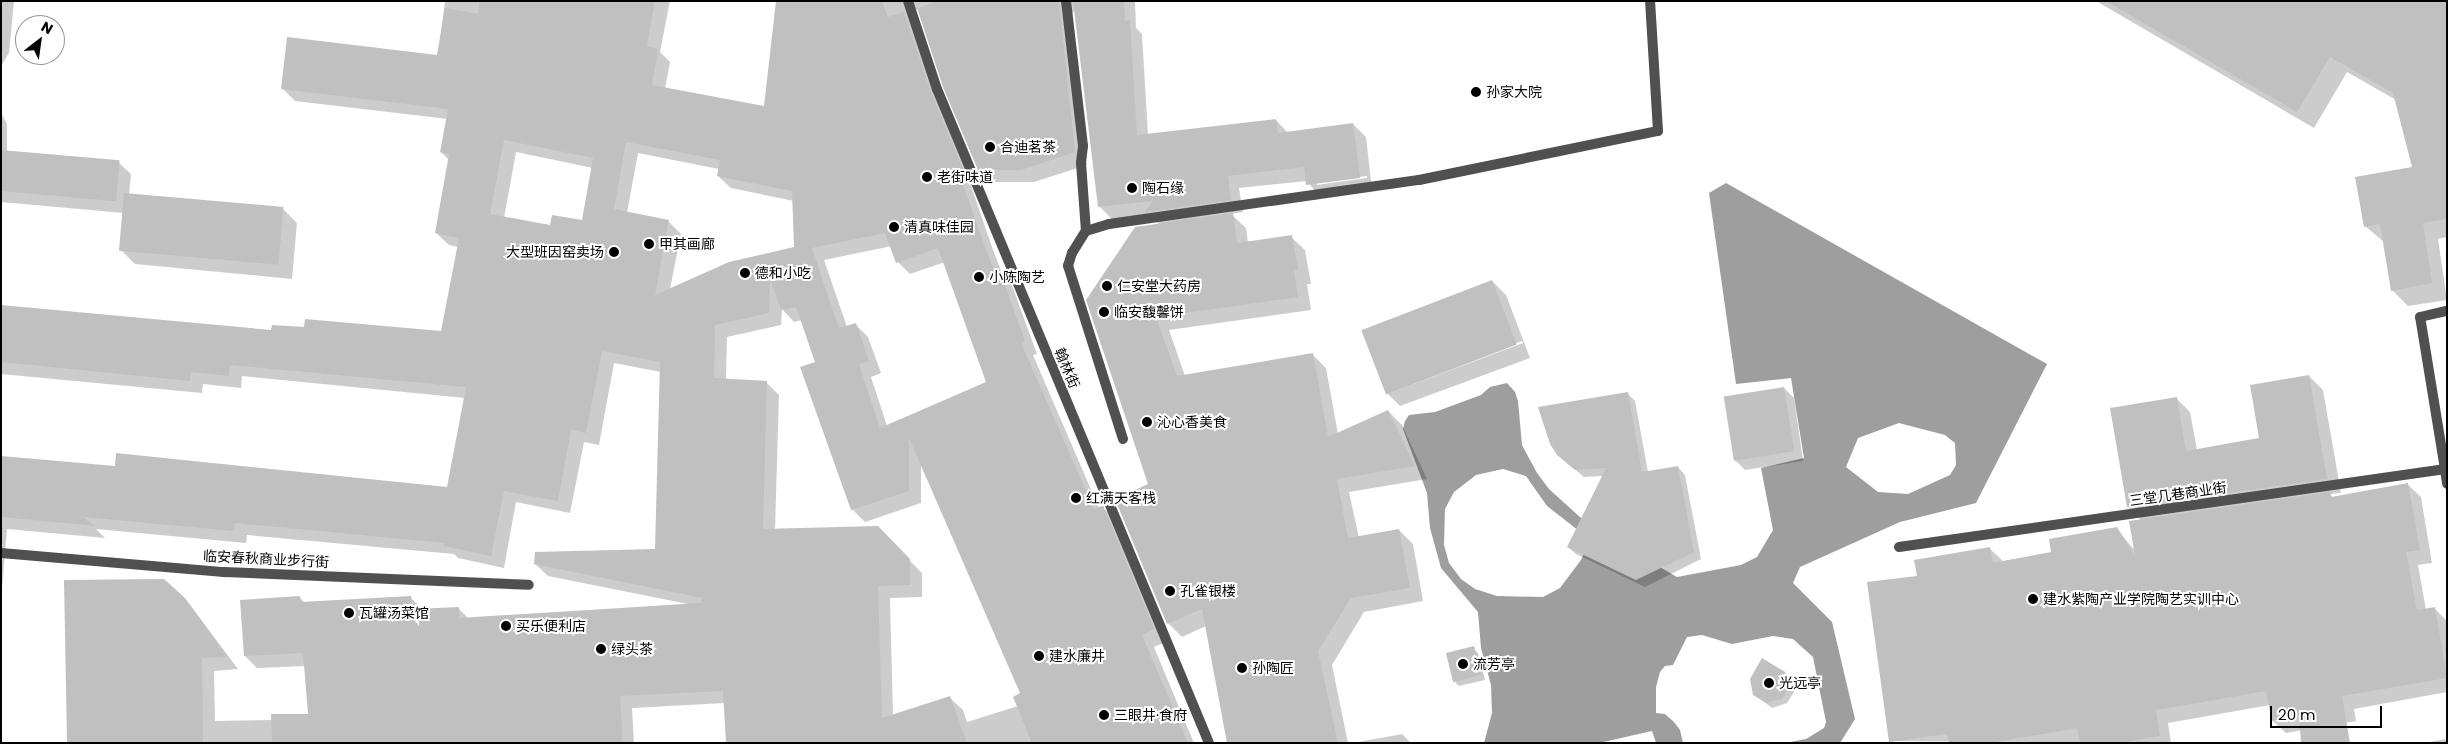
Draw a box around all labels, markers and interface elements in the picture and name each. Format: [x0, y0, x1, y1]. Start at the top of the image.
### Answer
north arrow [15, 15, 65, 65]
text: N [37, 17, 57, 39]
place label: 孙家大院 [1486, 84, 1542, 100]
marker: 孙家大院 [1470, 86, 1482, 98]
place label: 合迪茗茶 [1000, 139, 1056, 155]
marker: 合迪茗茶 [984, 141, 996, 153]
place label: 老街味道 [937, 169, 993, 185]
marker: 老街味道 [921, 171, 933, 183]
place label: 陶石缘 [1142, 180, 1184, 196]
marker: 陶石缘 [1126, 182, 1138, 194]
place label: 清真味佳园 [904, 219, 974, 235]
marker: 清真味佳园 [888, 221, 900, 233]
place label: 甲其画廊 [659, 236, 715, 252]
marker: 甲其画廊 [643, 238, 655, 250]
place label: 大型班因窑卖场 [506, 244, 604, 260]
marker: 大型班因窑卖场 [608, 246, 620, 258]
place label: 德和小吃 [755, 265, 811, 281]
marker: 德和小吃 [739, 267, 751, 279]
place label: 小陈陶艺 [989, 269, 1045, 285]
marker: 小陈陶艺 [973, 271, 985, 283]
place label: 仁安堂大药房 [1117, 278, 1201, 294]
marker: 仁安堂大药房 [1101, 280, 1113, 292]
place label: 临安馥馨饼 [1114, 304, 1184, 320]
marker: 临安馥馨饼 [1098, 306, 1110, 318]
street label: 翰林街 [1051, 345, 1083, 391]
place label: 沁心香美食 [1157, 414, 1227, 430]
marker: 沁心香美食 [1141, 416, 1153, 428]
street label: 三堂几巷商业街 [2128, 479, 2228, 509]
place label: 红满天客栈 [1086, 490, 1156, 506]
marker: 红满天客栈 [1070, 492, 1082, 504]
street label: 临安春秋商业步行街 [203, 547, 329, 571]
place label: 孔雀银楼 [1180, 583, 1236, 599]
marker: 孔雀银楼 [1164, 585, 1176, 597]
place label: 建水紫陶产业学院陶艺实训中心 [2043, 591, 2239, 607]
marker: 建水紫陶产业学院陶艺实训中心 [2027, 593, 2039, 605]
place label: 瓦罐汤菜馆 [359, 605, 429, 621]
marker: 瓦罐汤菜馆 [343, 607, 355, 619]
place label: 买乐便利店 [516, 618, 586, 634]
marker: 买乐便利店 [500, 620, 512, 632]
place label: 绿头茶 [611, 641, 653, 657]
marker: 绿头茶 [595, 643, 607, 655]
place label: 建水廉井 [1049, 648, 1105, 664]
marker: 建水廉井 [1033, 650, 1045, 662]
place label: 流芳亭 [1473, 656, 1515, 672]
marker: 流芳亭 [1457, 658, 1469, 670]
place label: 孙陶匠 [1252, 660, 1294, 676]
marker: 孙陶匠 [1236, 662, 1248, 674]
place label: 光远亭 [1779, 675, 1821, 691]
marker: 光远亭 [1763, 677, 1775, 689]
scale bar [2273, 696, 2386, 728]
text: 20 m [2278, 704, 2316, 725]
place label: 三眼井·食府 [1114, 707, 1187, 723]
marker: 三眼井·食府 [1098, 709, 1110, 721]

